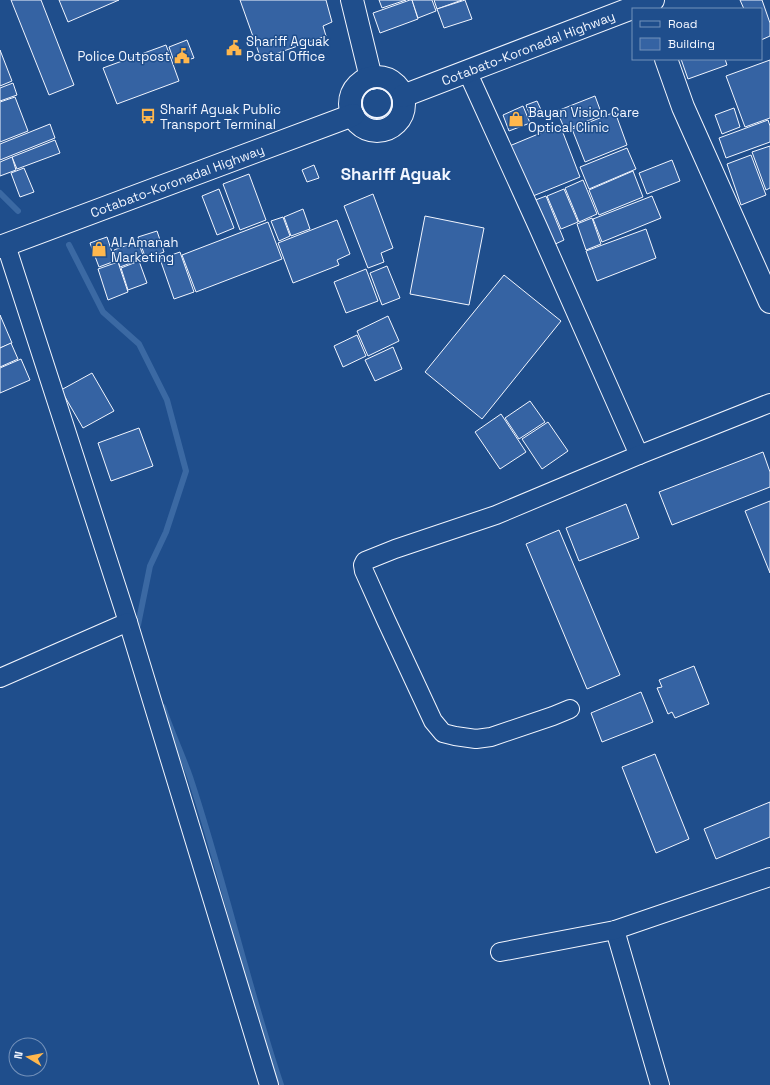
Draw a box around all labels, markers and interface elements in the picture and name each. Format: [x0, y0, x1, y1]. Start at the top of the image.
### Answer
street label: Cotabato-Koronadal Highway [439, 7, 617, 89]
legend [632, 8, 762, 60]
text: Road [668, 16, 697, 32]
place label: Shariff Aguak Postal Office [246, 33, 330, 65]
text: Building [668, 36, 715, 52]
public building icon: Shariff Aguak Postal Office [225, 39, 243, 57]
public building icon: Police Outpost [173, 47, 191, 65]
place label: Police Outpost [77, 48, 170, 65]
place label: Sharif Aguak Public Transport Terminal [160, 101, 281, 133]
place label: Bayan Vision Care Optical Clinic [528, 104, 639, 136]
bus stop icon: Sharif Aguak Public Transport Terminal [139, 107, 157, 125]
shop icon: Bayan Vision Care Optical Clinic [507, 110, 525, 128]
street label: Cotabato-Koronadal Highway [88, 141, 267, 222]
district label: Shariff Aguak [341, 163, 452, 185]
place label: Al-Amanah Marketing [111, 234, 178, 266]
shop icon: Al-Amanah Marketing [90, 240, 108, 258]
north arrow [8, 1037, 48, 1077]
text: N [11, 1050, 26, 1060]

